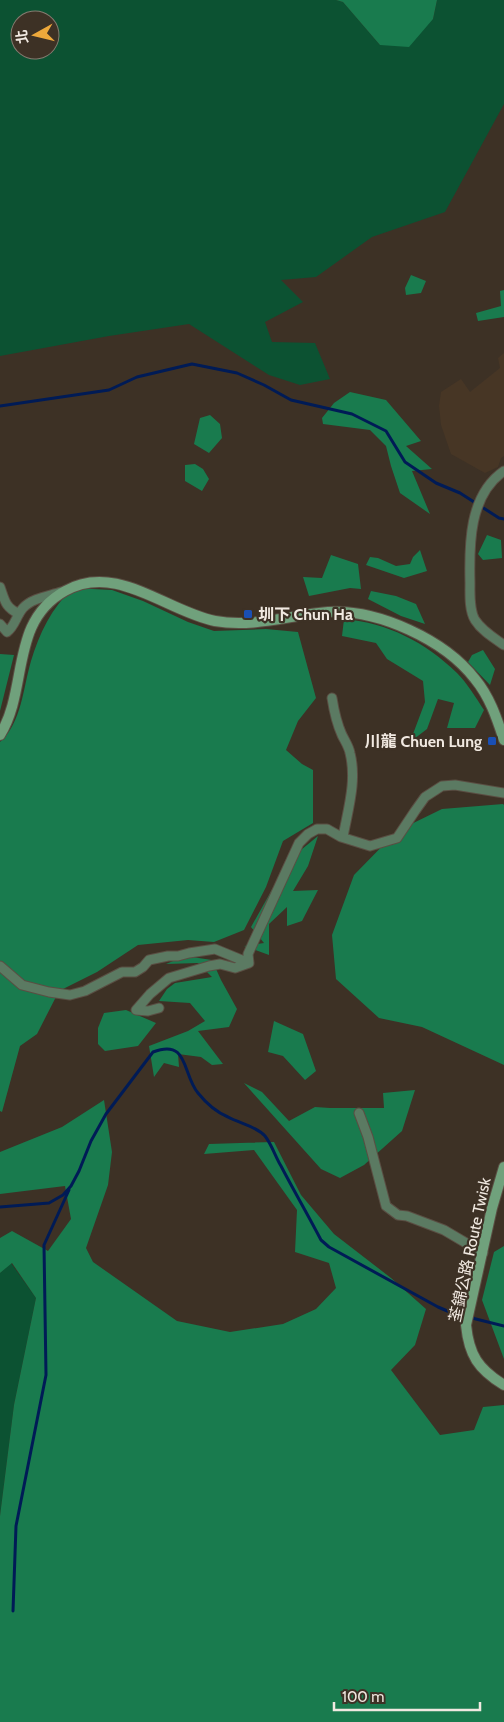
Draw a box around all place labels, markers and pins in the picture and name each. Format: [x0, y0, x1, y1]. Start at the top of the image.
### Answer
place label: 圳下 Chun Ha [258, 605, 353, 624]
marker: 圳下 Chun Ha [242, 608, 254, 620]
place label: 川龍 Chuen Lung [365, 732, 482, 751]
marker: 川龍 Chuen Lung [486, 735, 498, 747]

